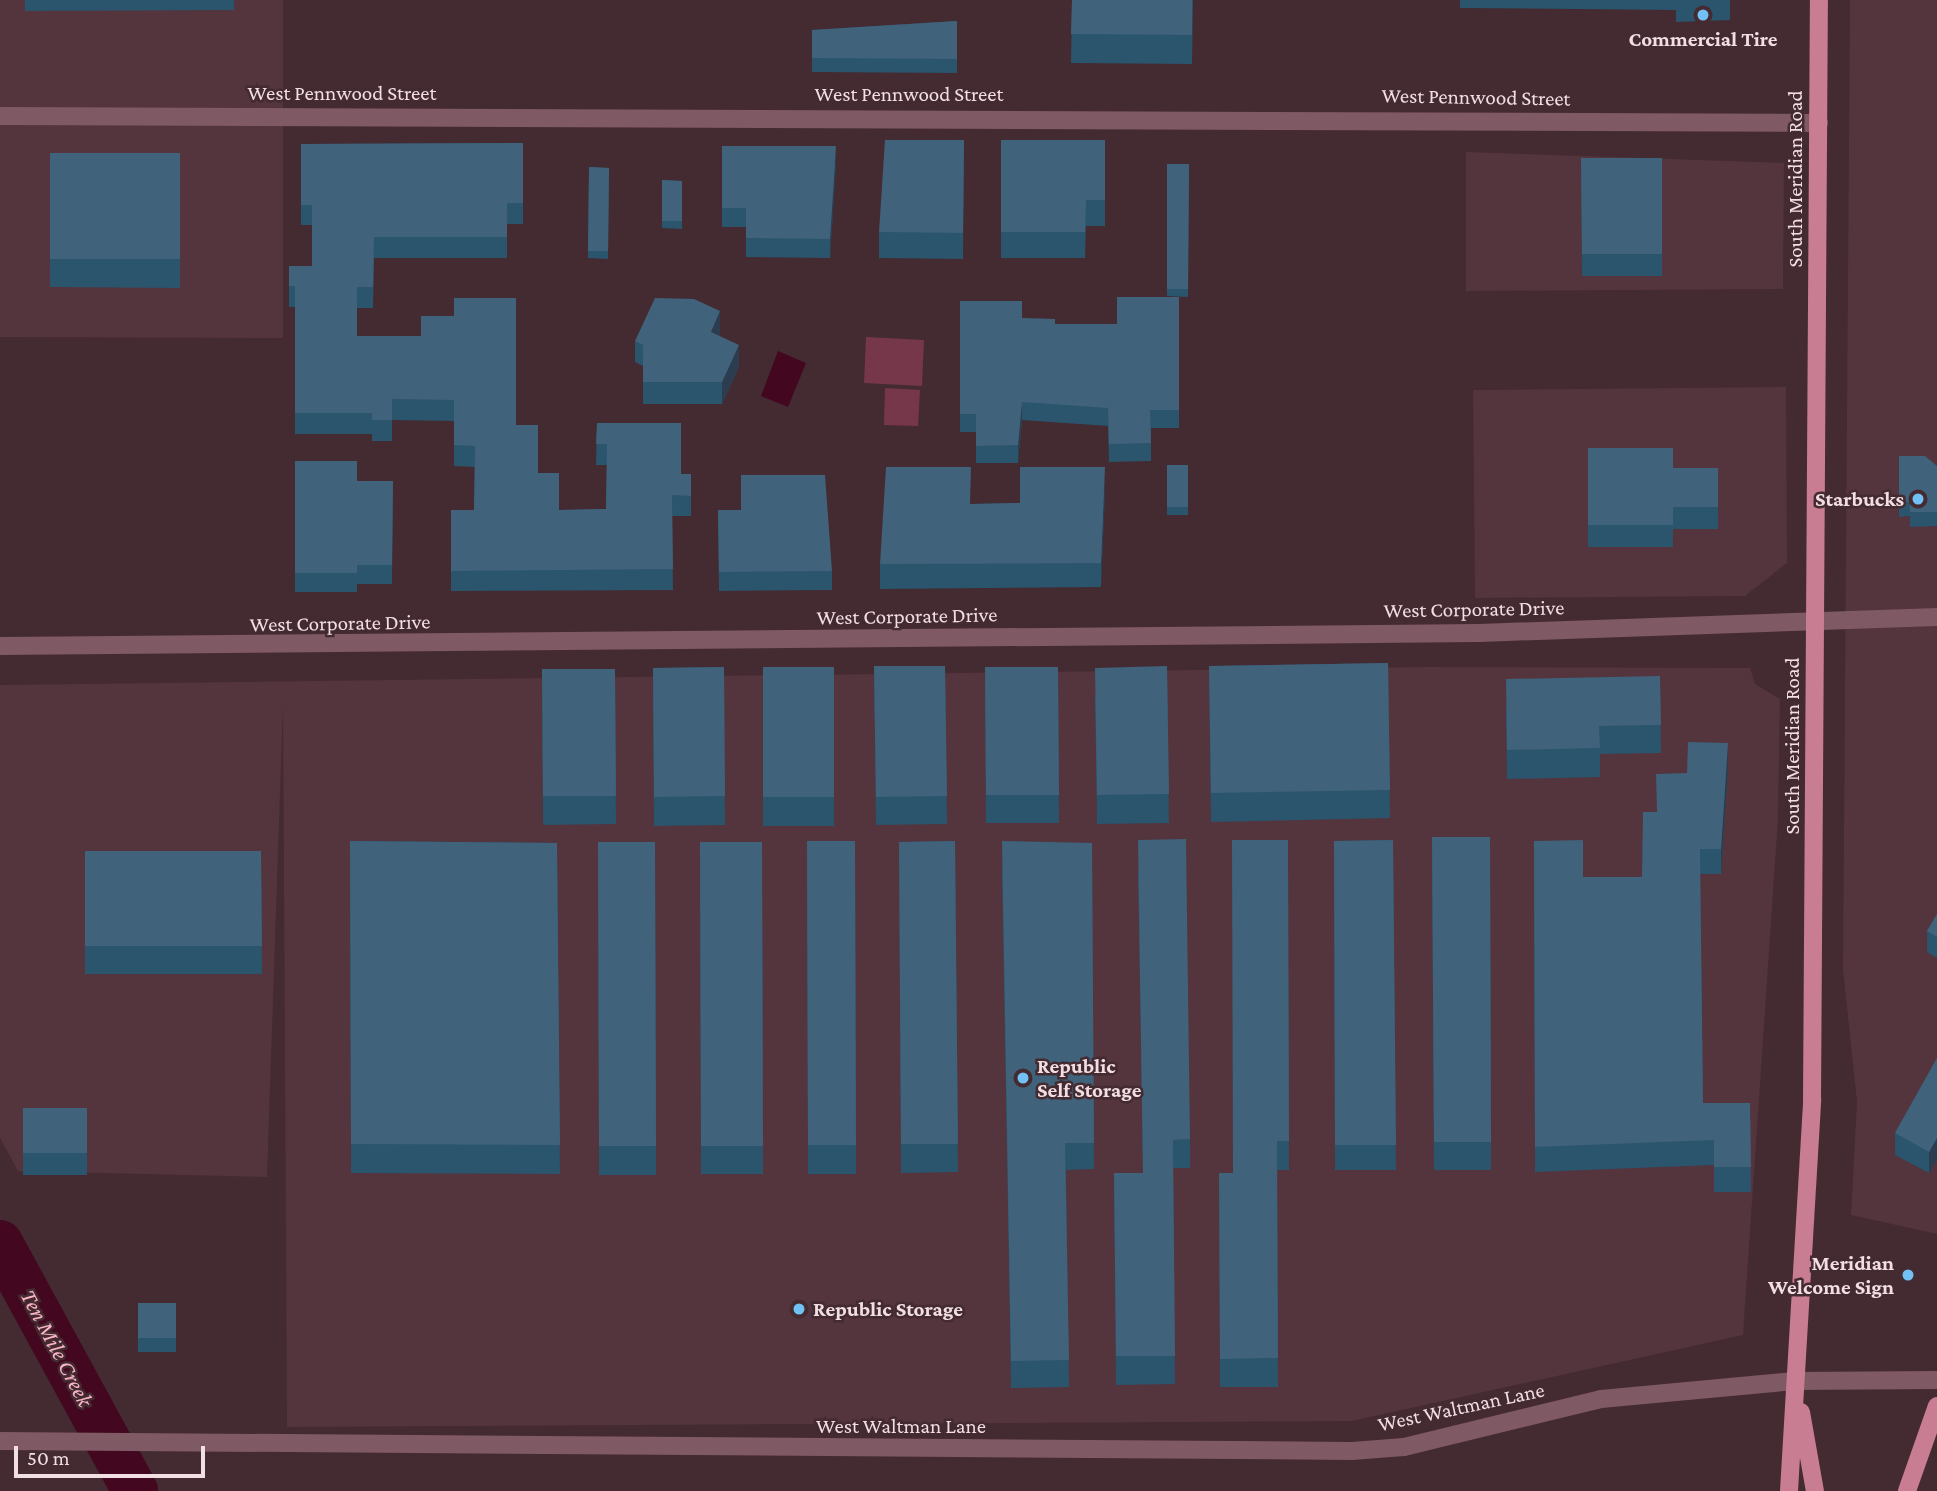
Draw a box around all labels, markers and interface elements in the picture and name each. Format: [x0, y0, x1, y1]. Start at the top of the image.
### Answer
marker: Commercial Tire [1695, 7, 1711, 23]
place label: Commercial Tire [1629, 26, 1777, 52]
street label: West Pennwood Street [248, 80, 436, 106]
street label: West Pennwood Street [815, 81, 1003, 107]
street label: West Pennwood Street [1381, 83, 1571, 111]
street label: South Meridian Road [1782, 90, 1808, 268]
place label: Starbucks [1815, 486, 1904, 512]
marker: Starbucks [1910, 491, 1926, 507]
street label: West Corporate Drive [1383, 595, 1565, 623]
street label: West Corporate Drive [816, 602, 998, 630]
street label: West Corporate Drive [249, 609, 431, 637]
street label: South Meridian Road [1779, 657, 1805, 835]
place label: Republic Self Storage [1037, 1053, 1141, 1103]
marker: Republic Self Storage [1015, 1070, 1031, 1086]
place label: Meridian Welcome Sign [1768, 1250, 1894, 1300]
marker: Meridian Welcome Sign [1900, 1267, 1916, 1283]
water label: Ten Mile Creek [15, 1285, 99, 1411]
place label: Republic Storage [813, 1296, 963, 1322]
marker: Republic Storage [791, 1301, 807, 1317]
street label: West Waltman Lane [1375, 1377, 1547, 1437]
street label: West Waltman Lane [816, 1413, 986, 1439]
scale bar [18, 1432, 208, 1476]
text: 50 m [27, 1446, 70, 1470]

